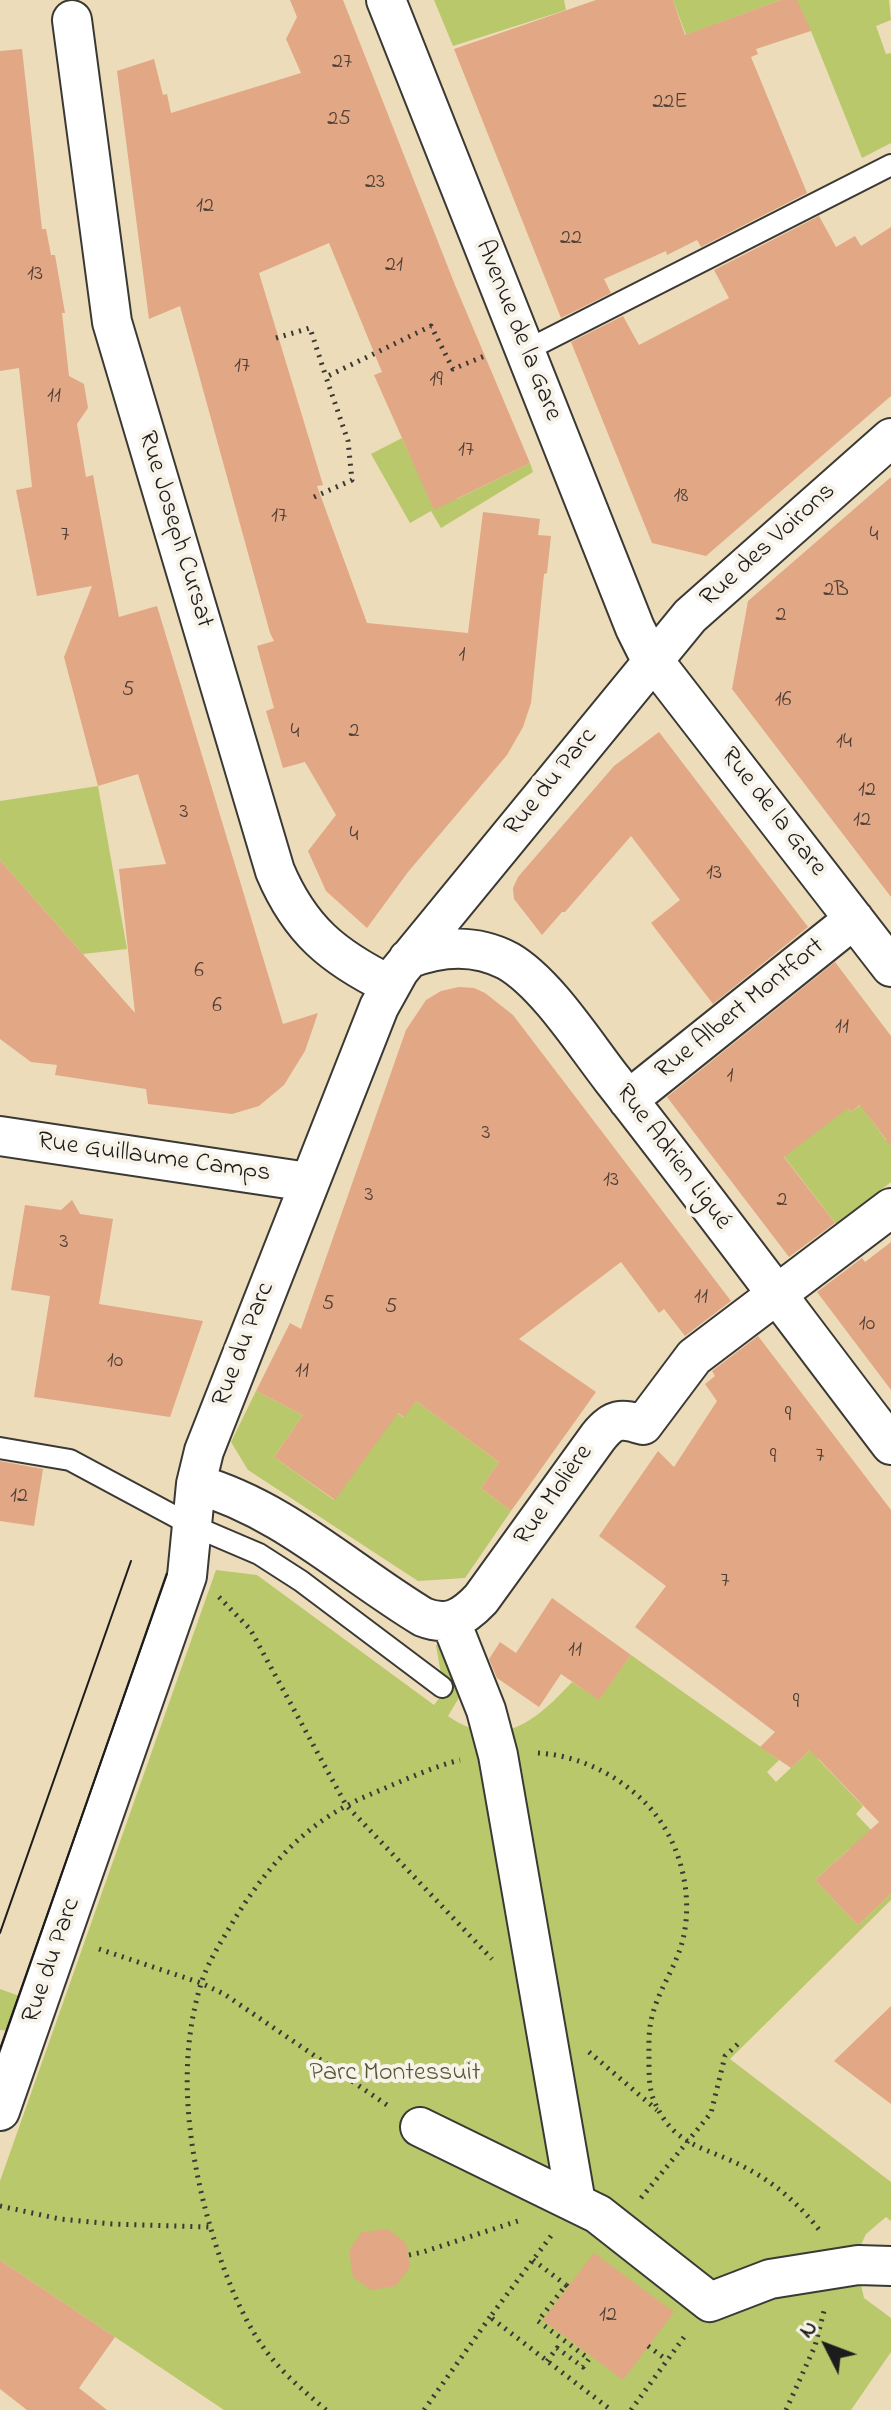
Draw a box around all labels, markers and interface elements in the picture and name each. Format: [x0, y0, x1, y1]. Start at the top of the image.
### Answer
house number: 27 [332, 50, 352, 76]
house number: 22E [652, 90, 688, 116]
house number: 25 [327, 107, 351, 133]
house number: 23 [365, 170, 385, 196]
house number: 12 [196, 194, 214, 220]
house number: 22 [560, 226, 582, 252]
street label: Avenue de la Gare [467, 236, 567, 426]
house number: 21 [385, 253, 403, 279]
house number: 13 [27, 262, 43, 288]
house number: 17 [234, 354, 250, 380]
house number: 19 [429, 368, 443, 394]
house number: 11 [47, 384, 61, 410]
street label: Rue Joseph Cursat [129, 428, 219, 632]
house number: 17 [458, 438, 474, 464]
street label: Rue des Voirons [695, 477, 843, 615]
house number: 18 [673, 484, 689, 510]
house number: 17 [271, 504, 287, 530]
house number: 7 [60, 523, 70, 549]
house number: 4 [869, 523, 879, 549]
house number: 2B [823, 578, 849, 604]
house number: 2 [776, 603, 786, 629]
house number: 1 [459, 643, 465, 669]
house number: 5 [122, 678, 134, 704]
house number: 16 [775, 688, 791, 714]
house number: 2 [349, 719, 359, 745]
house number: 4 [290, 720, 300, 746]
street label: Rue du Parc [499, 723, 605, 843]
house number: 14 [836, 730, 852, 756]
street label: Rue de la Gare [712, 742, 832, 884]
house number: 12 [858, 778, 876, 804]
house number: 3 [179, 800, 189, 826]
house number: 12 [853, 808, 871, 834]
house number: 4 [349, 823, 359, 849]
house number: 13 [706, 861, 722, 887]
street label: Rue Albert Montfort [650, 932, 832, 1088]
house number: 6 [194, 959, 204, 985]
house number: 6 [212, 994, 222, 1020]
house number: 11 [835, 1015, 849, 1041]
house number: 1 [727, 1064, 733, 1090]
street label: Rue Adrien Ligué [607, 1079, 737, 1237]
house number: 3 [481, 1121, 491, 1147]
street label: Rue Guillaume Camps [36, 1127, 272, 1191]
house number: 13 [603, 1168, 619, 1194]
house number: 3 [364, 1183, 374, 1209]
house number: 2 [777, 1188, 787, 1214]
house number: 3 [59, 1230, 69, 1256]
street label: Rue du Parc [207, 1279, 283, 1411]
house number: 11 [694, 1285, 708, 1311]
house number: 5 [322, 1292, 334, 1318]
house number: 5 [385, 1295, 397, 1321]
house number: 10 [859, 1312, 875, 1338]
house number: 10 [107, 1349, 123, 1375]
house number: 11 [295, 1359, 309, 1385]
house number: 9 [785, 1403, 791, 1429]
street label: Rue Molière [509, 1439, 601, 1553]
house number: 7 [815, 1444, 825, 1470]
house number: 9 [770, 1445, 776, 1471]
house number: 12 [10, 1484, 28, 1510]
house number: 7 [720, 1569, 730, 1595]
house number: 11 [568, 1638, 582, 1664]
house number: 9 [793, 1690, 799, 1716]
street label: Rue du Parc [17, 1894, 89, 2028]
park label: Parc Montessuit [310, 2059, 480, 2091]
house number: 12 [599, 2303, 617, 2329]
north arrow [787, 2306, 867, 2386]
text: N [792, 2314, 826, 2346]

